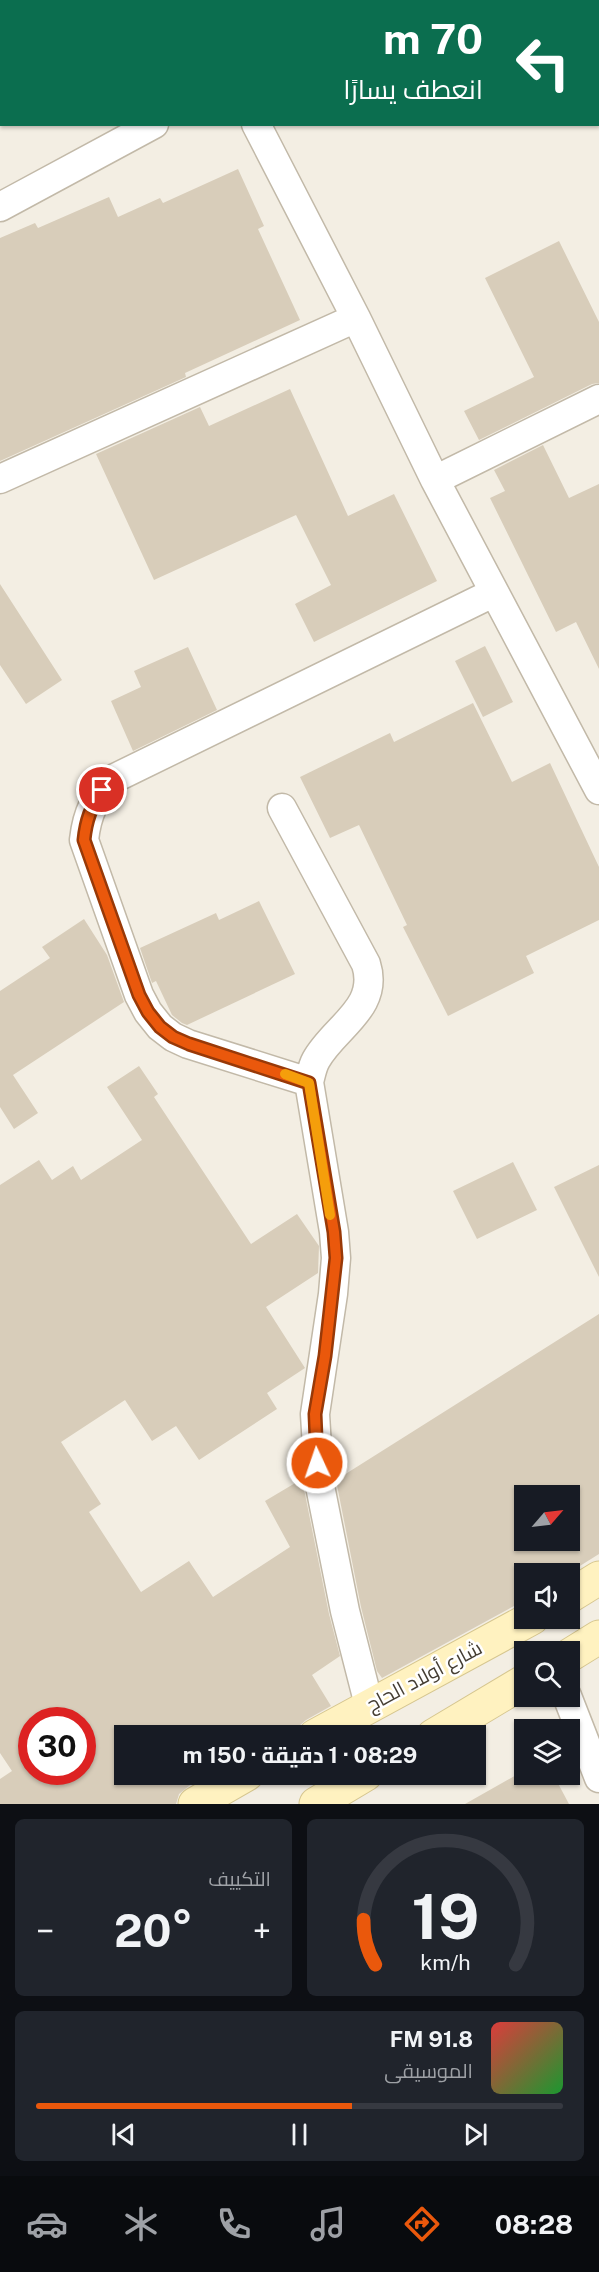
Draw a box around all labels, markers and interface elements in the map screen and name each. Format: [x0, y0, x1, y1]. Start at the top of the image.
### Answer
text: 70 m [383, 14, 483, 63]
icon: left [504, 24, 582, 102]
text: انعطف يسارًا [343, 73, 483, 105]
pin [76, 764, 127, 815]
icon: arrive [85, 773, 118, 806]
position arrow [285, 1431, 349, 1495]
north arrow [514, 1485, 580, 1551]
map controls [514, 1485, 580, 1785]
button: sound [514, 1563, 580, 1629]
street label: شارع أولاد الحاج [362, 1635, 487, 1718]
button: search [514, 1641, 580, 1707]
speed limit sign: 30 [18, 1707, 96, 1785]
button: layers [514, 1719, 580, 1785]
text: 08:29 · 1 دقيقة · 150 m [183, 1742, 417, 1768]
text: التكييف [208, 1867, 271, 1891]
text: 19 [412, 1880, 479, 1953]
text: 20° [114, 1904, 193, 1957]
text: − [36, 1912, 54, 1950]
text: + [253, 1912, 271, 1950]
text: km/h [420, 1950, 471, 1975]
text: 91.8 FM [390, 2026, 473, 2052]
text: الموسيقى [384, 2059, 473, 2083]
icon: previous [107, 2118, 140, 2151]
icon: pause [283, 2118, 316, 2151]
icon: next [459, 2118, 492, 2151]
icon: car [26, 2203, 68, 2245]
icon: climate [120, 2203, 162, 2245]
icon: phone [213, 2203, 255, 2245]
icon: music [307, 2203, 349, 2245]
icon: directions [401, 2203, 443, 2245]
text: 08:28 [495, 2208, 573, 2240]

